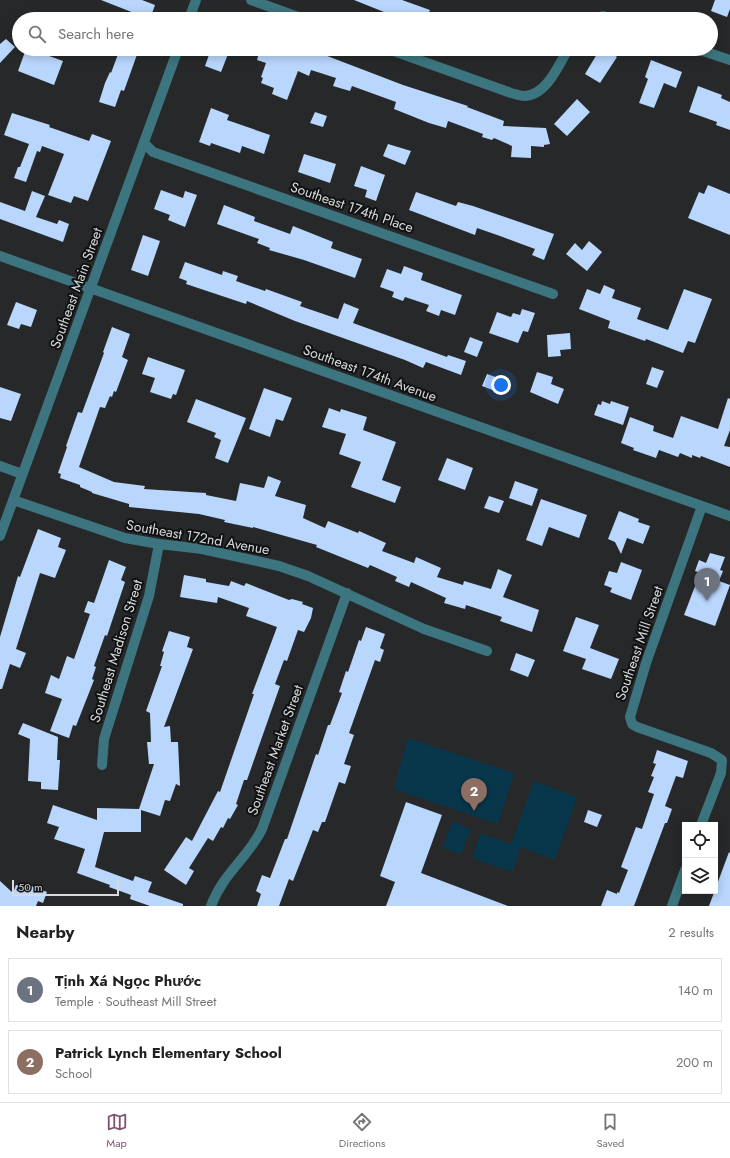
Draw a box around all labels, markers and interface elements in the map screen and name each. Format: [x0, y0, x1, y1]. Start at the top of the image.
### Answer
search box [12, 12, 718, 56]
icon: search [26, 23, 48, 45]
text: Search here [58, 23, 134, 45]
street label: Southeast 174th Place [288, 177, 416, 237]
street label: Southeast Main Street [45, 224, 107, 351]
street label: Southeast 174th Avenue [300, 340, 440, 406]
your location [491, 375, 511, 395]
street label: Southeast 172nd Avenue [125, 515, 271, 559]
pin: 1 [694, 568, 720, 601]
street label: Southeast Madison Street [85, 576, 147, 725]
street label: Southeast Mill Street [610, 583, 668, 703]
street label: Southeast Market Street [242, 681, 308, 818]
pin: 2 [461, 778, 487, 811]
map controls [682, 822, 718, 894]
button: locate [682, 822, 718, 858]
button: layers [682, 858, 718, 894]
scale bar [12, 878, 119, 897]
text: 50 m [18, 879, 43, 895]
text: Nearby [16, 920, 74, 944]
text: 2 results [668, 923, 714, 942]
text: Tịnh Xá Ngọc Phước [55, 970, 201, 992]
text: 1 [27, 981, 33, 1000]
text: 140 m [678, 981, 713, 1000]
text: Temple · Southeast Mill Street [55, 992, 216, 1011]
text: Patrick Lynch Elementary School [55, 1042, 282, 1064]
text: 2 [26, 1053, 34, 1072]
text: 200 m [676, 1053, 713, 1072]
text: School [55, 1064, 92, 1083]
tab: Map [106, 1111, 128, 1151]
tab: Directions [339, 1111, 385, 1151]
tab: Saved [597, 1111, 624, 1151]

